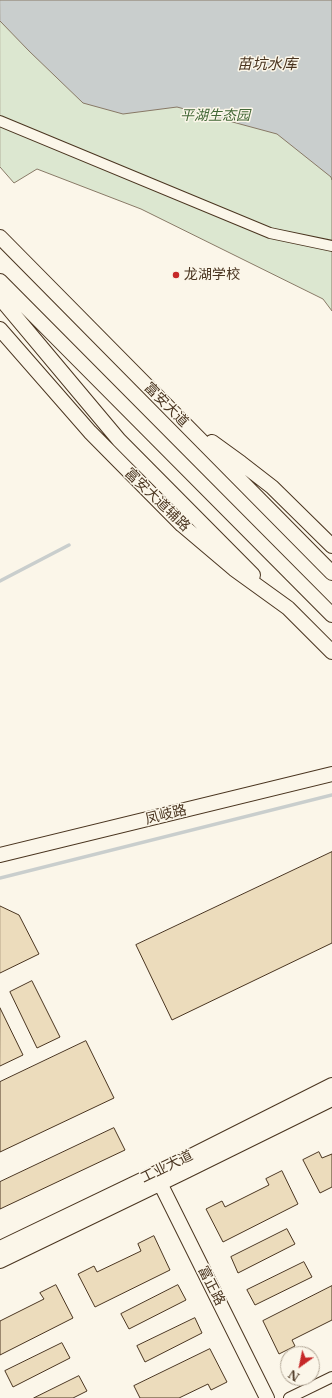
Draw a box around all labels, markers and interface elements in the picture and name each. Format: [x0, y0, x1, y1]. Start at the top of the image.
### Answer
water label: 苗坑水库 [237, 56, 297, 74]
park label: 平湖生态园 [180, 108, 250, 124]
place label: 龙湖学校 [184, 267, 240, 283]
marker: 龙湖学校 [171, 270, 181, 280]
street label: 富安大道 [140, 379, 192, 431]
street label: 富安大道辅路 [121, 465, 193, 535]
street label: 凤岐路 [144, 802, 188, 828]
street label: 工业大道 [138, 1147, 196, 1187]
street label: 富正路 [194, 1263, 228, 1309]
north arrow [280, 1346, 320, 1386]
text: N [286, 1367, 302, 1384]

